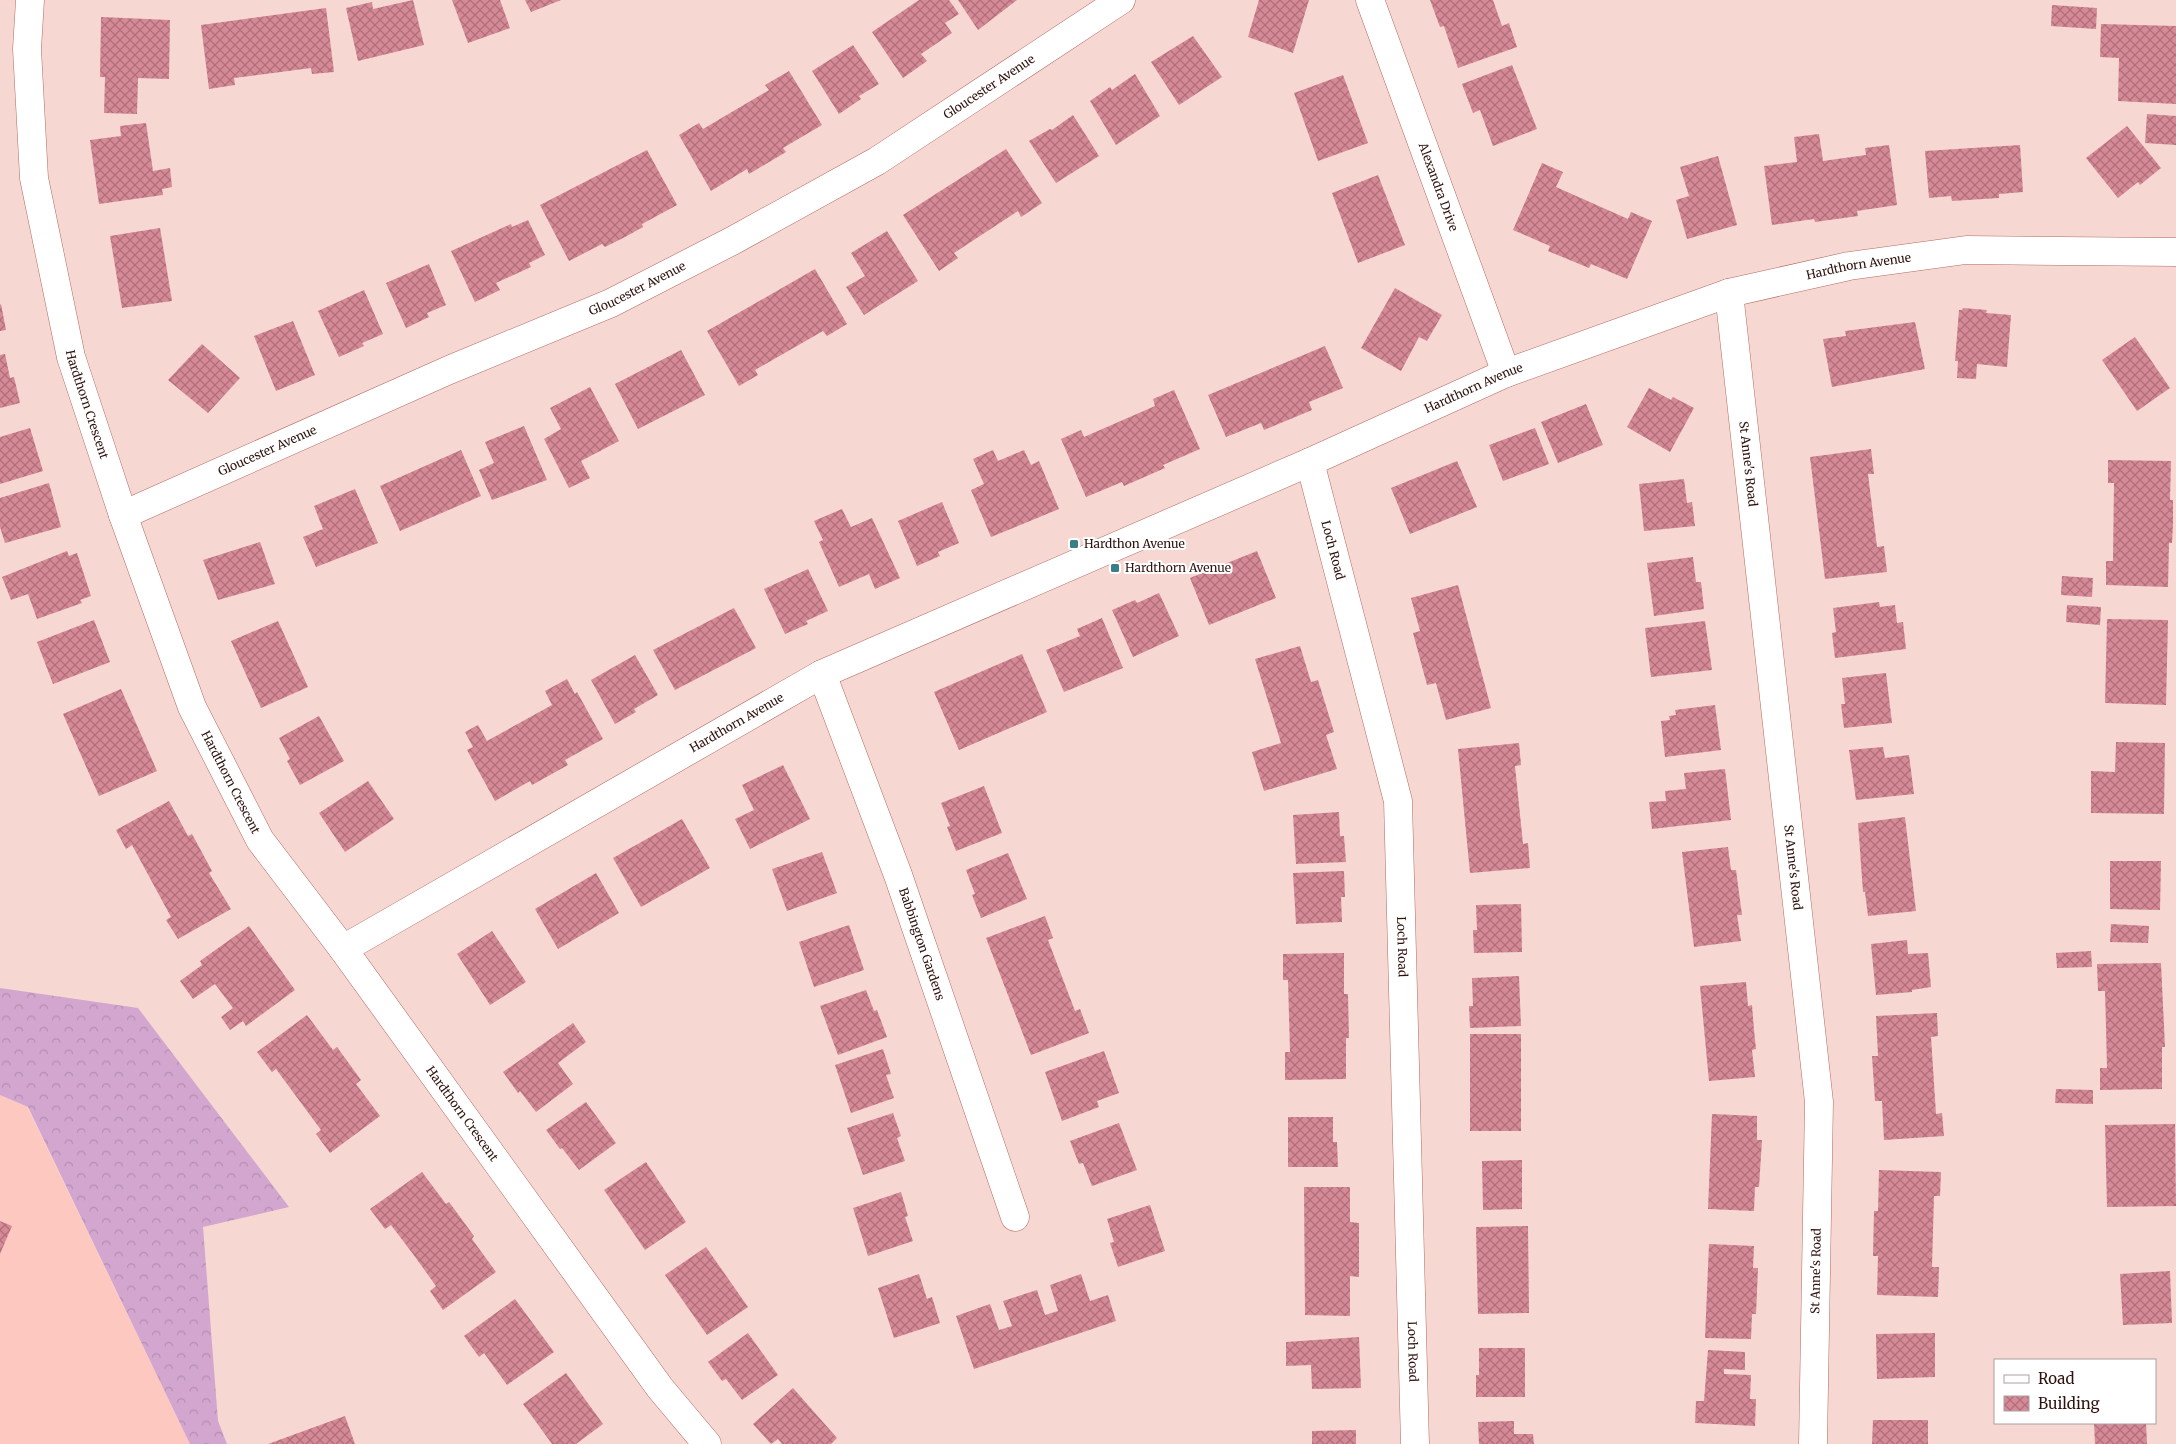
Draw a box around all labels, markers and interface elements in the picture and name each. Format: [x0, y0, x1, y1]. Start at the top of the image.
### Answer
street label: Gloucester Avenue [940, 51, 1037, 122]
street label: Alexandra Drive [1415, 139, 1462, 233]
street label: Hardthorn Avenue [1805, 250, 1912, 282]
street label: Gloucester Avenue [587, 258, 688, 318]
street label: Hardthorn Crescent [63, 349, 112, 461]
street label: Hardthorn Avenue [1422, 360, 1525, 416]
street label: St Anne's Road [1736, 420, 1761, 507]
street label: Gloucester Avenue [216, 422, 319, 479]
street label: Loch Road [1318, 519, 1348, 581]
place label: Hardthon Avenue [1084, 536, 1185, 551]
marker: Hardthon Avenue [1068, 538, 1080, 550]
place label: Hardthorn Avenue [1125, 560, 1231, 575]
marker: Hardthorn Avenue [1109, 562, 1121, 574]
street label: Hardthorn Avenue [687, 690, 786, 755]
street label: Hardthorn Crescent [198, 728, 264, 836]
street label: St Anne's Road [1781, 824, 1806, 911]
street label: Babbington Gardens [896, 886, 948, 1002]
street label: Loch Road [1394, 916, 1411, 977]
street label: Hardthorn Crescent [423, 1063, 502, 1164]
street label: St Anne's Road [1807, 1228, 1824, 1314]
street label: Loch Road [1405, 1321, 1421, 1382]
legend [1994, 1359, 2156, 1424]
text: Road [2038, 1369, 2074, 1388]
text: Building [2038, 1394, 2100, 1413]

